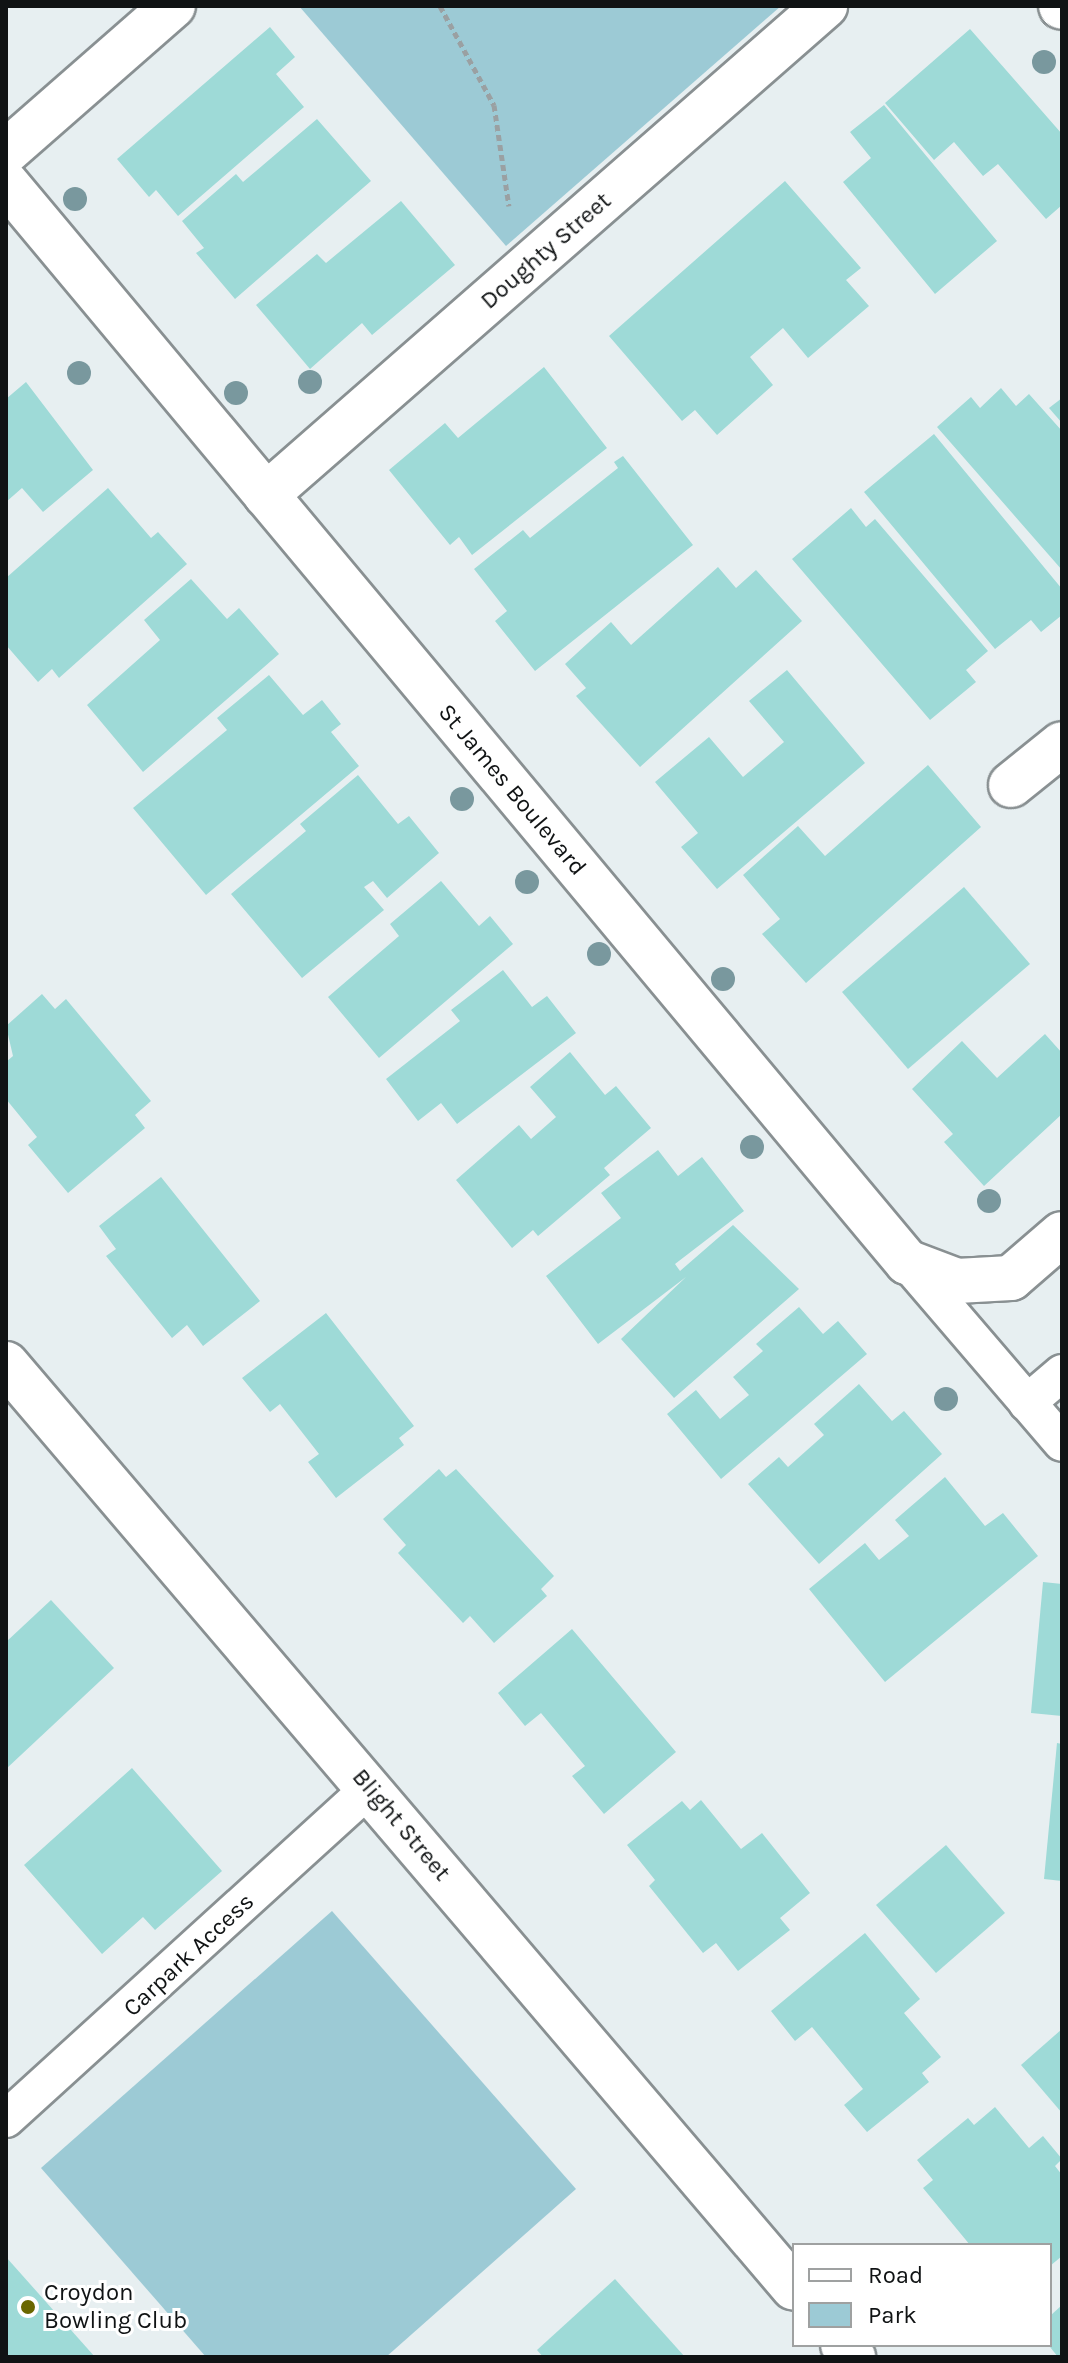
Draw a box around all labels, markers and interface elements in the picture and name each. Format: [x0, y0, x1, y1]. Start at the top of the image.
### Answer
street label: Doughty Street [475, 187, 617, 315]
street label: St James Boulevard [432, 698, 592, 882]
street label: Blight Street [346, 1763, 456, 1887]
street label: Carpark Access [118, 1887, 260, 2023]
legend [792, 2243, 1052, 2347]
text: Road [868, 2261, 923, 2289]
place label: Croydon Bowling Club [44, 2279, 187, 2335]
marker: Croydon Bowling Club [19, 2298, 37, 2316]
text: Park [868, 2301, 917, 2329]

